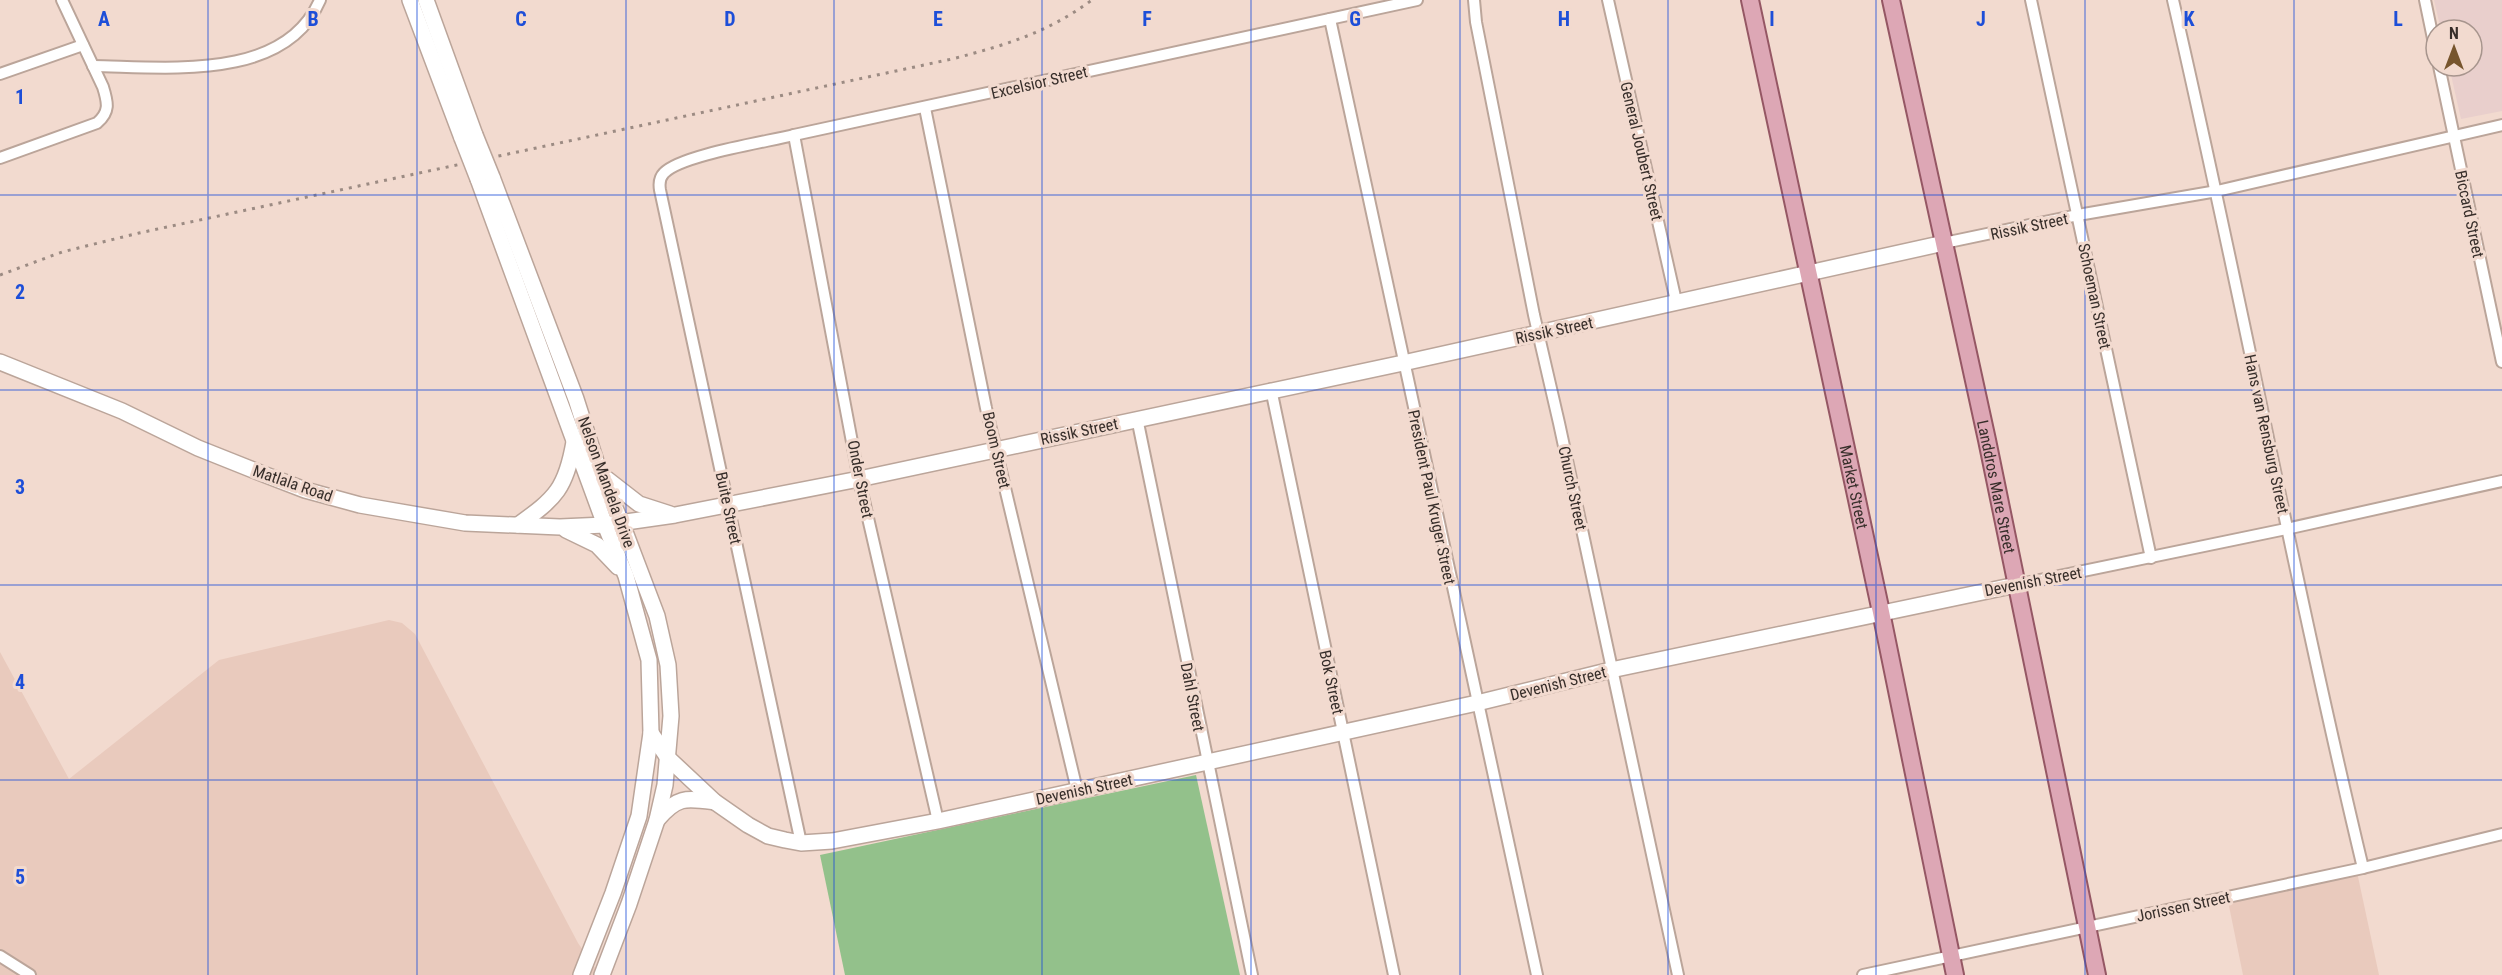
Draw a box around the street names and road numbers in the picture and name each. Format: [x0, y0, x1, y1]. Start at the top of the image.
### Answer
street label: Excelsior Street [989, 62, 1089, 103]
street label: General Joubert Street [1616, 80, 1667, 223]
street label: Biccard Street [2451, 169, 2488, 260]
street label: Rissik Street [1989, 209, 2070, 244]
street label: Schoeman Street [2074, 242, 2115, 351]
street label: Rissik Street [1514, 313, 1595, 348]
street label: Hans van Rensburg Street [2240, 353, 2293, 516]
street label: President Paul Kruger Street [1404, 408, 1459, 586]
street label: Boom Street [978, 410, 1015, 491]
street label: Nelson Mandela Drive [574, 414, 639, 550]
street label: Rissik Street [1039, 414, 1120, 449]
street label: Landdros Mare Street [1973, 418, 2019, 555]
street label: Onder Street [844, 439, 877, 520]
street label: Market Street [1836, 443, 1872, 531]
street label: Church Street [1554, 444, 1591, 532]
street label: Matlala Road [251, 461, 335, 506]
street label: Buite Street [712, 470, 746, 546]
street label: Devenish Street [1983, 563, 2083, 600]
street label: Bok Street [1315, 648, 1348, 716]
street label: Dahl Street [1177, 661, 1209, 733]
street label: Devenish Street [1508, 662, 1608, 705]
street label: Devenish Street [1034, 770, 1134, 809]
street label: Jorissen Street [2135, 887, 2232, 926]

